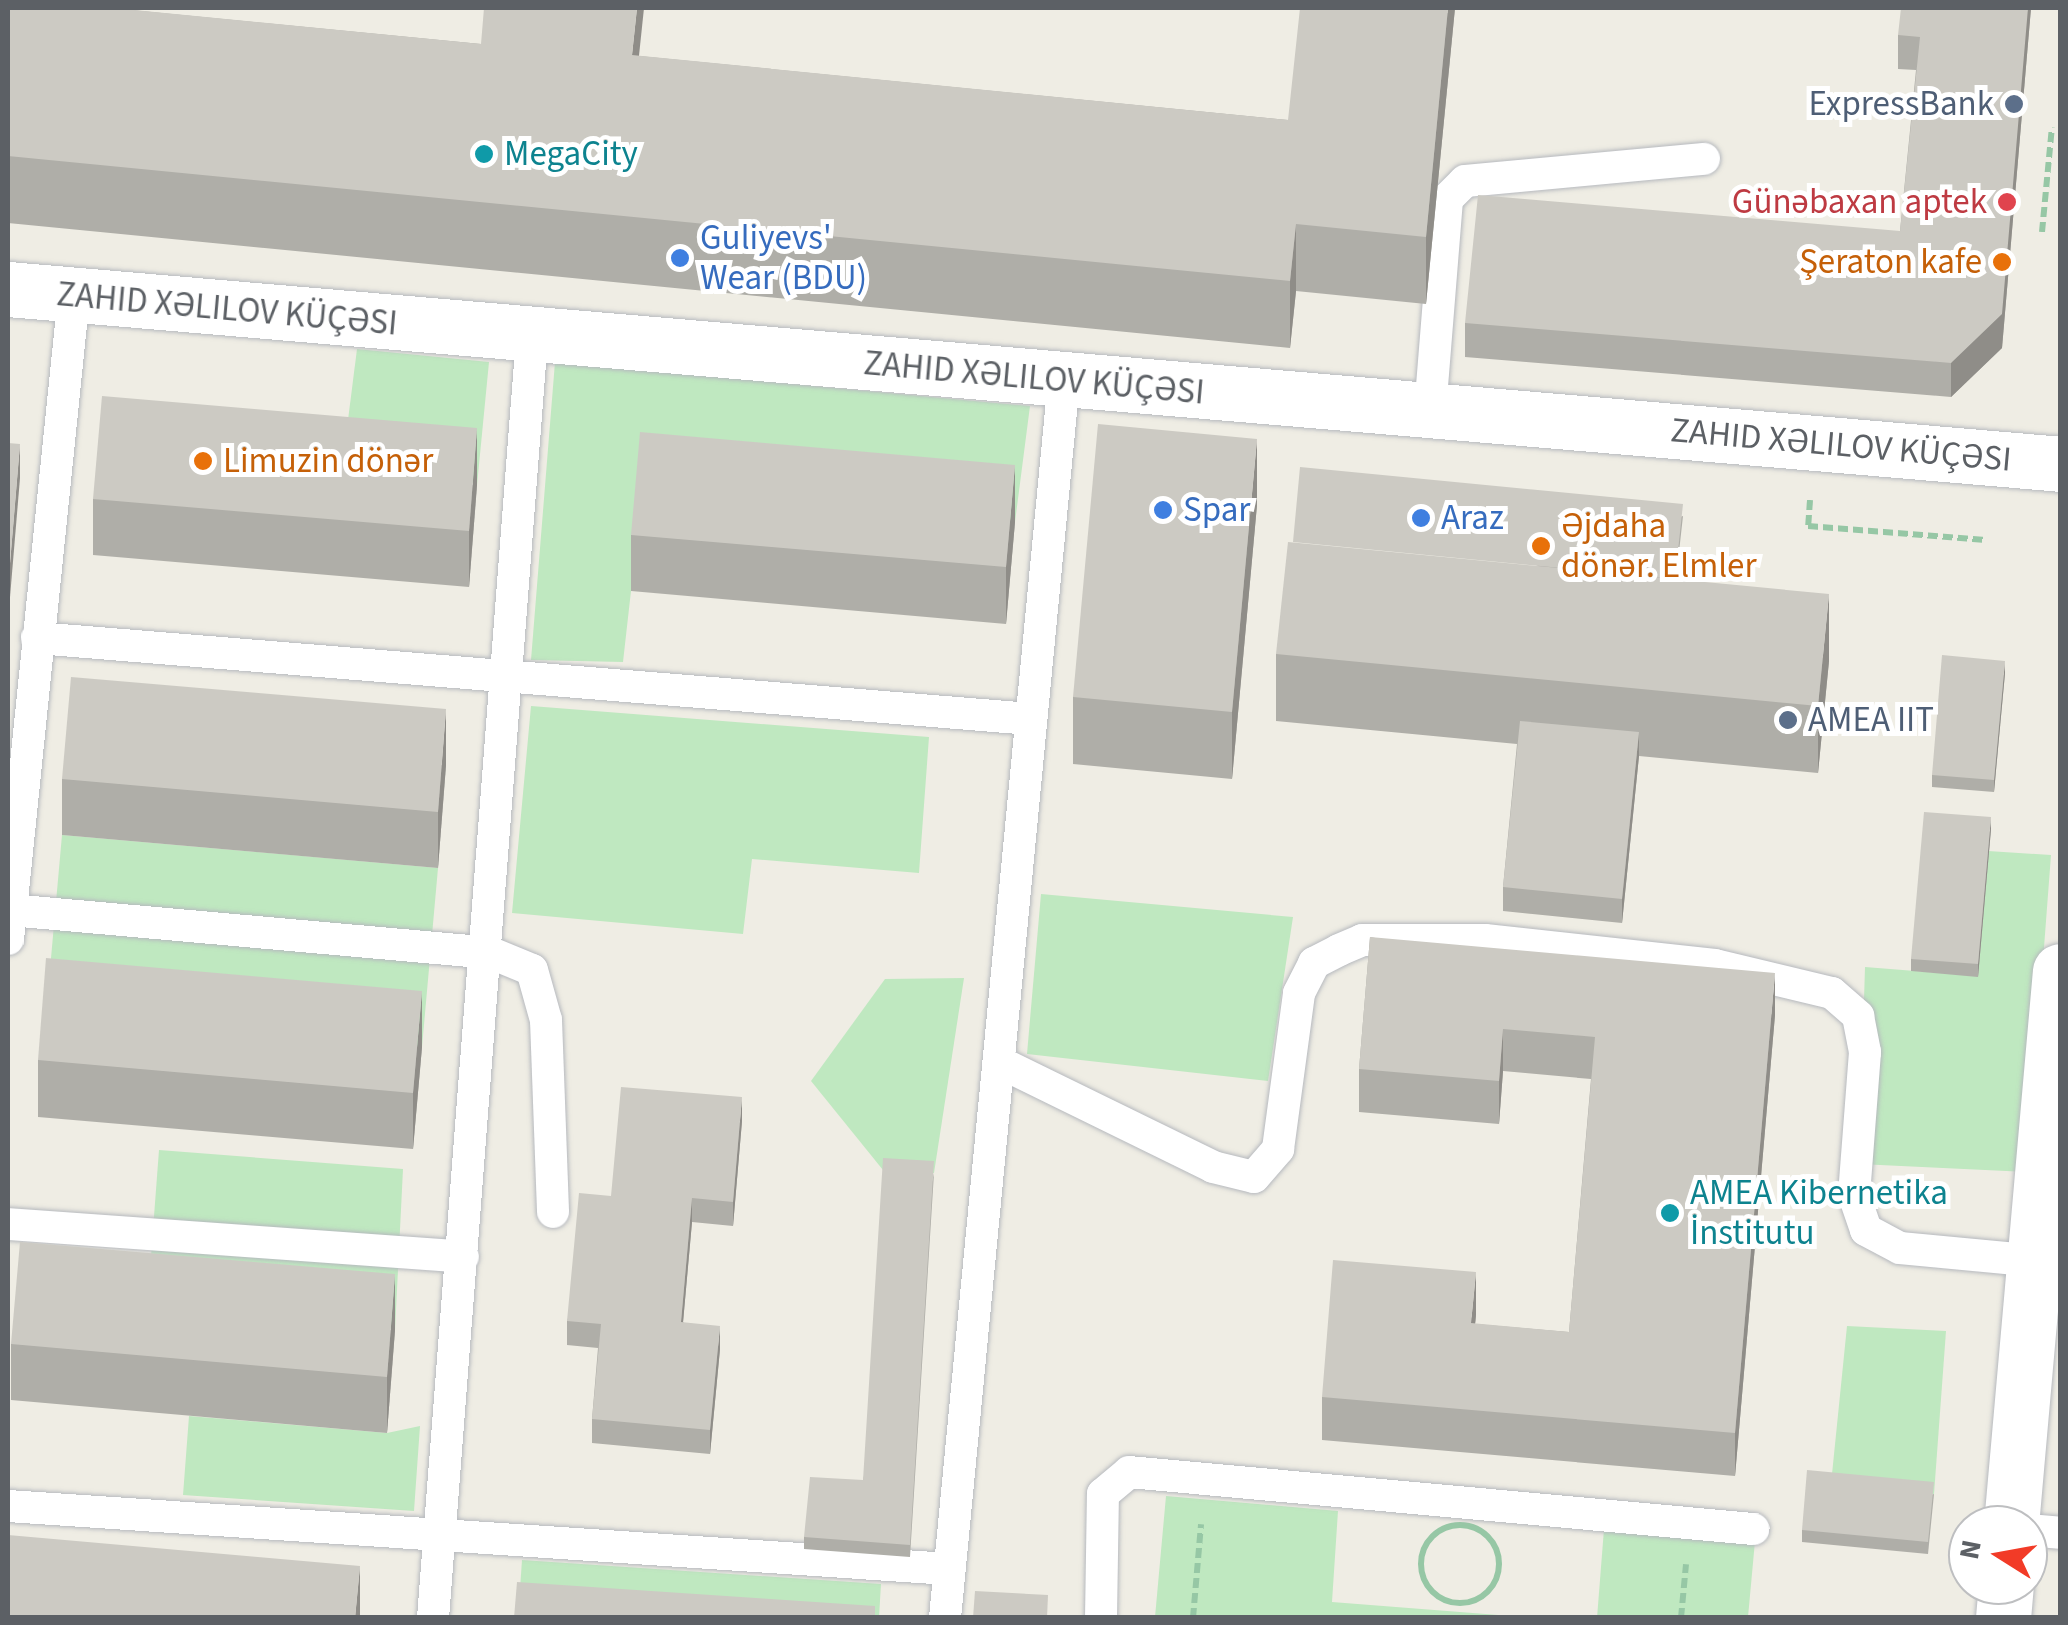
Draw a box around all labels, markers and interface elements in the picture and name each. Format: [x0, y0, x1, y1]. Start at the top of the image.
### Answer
place label: ExpressBank [1808, 83, 1994, 125]
marker: ExpressBank [2003, 93, 2025, 115]
place label: MegaCity [504, 133, 638, 175]
marker: MegaCity [473, 143, 495, 165]
place label: Günəbaxan aptek [1732, 181, 1987, 223]
marker: Günəbaxan aptek [1996, 191, 2018, 213]
place label: Guliyevs' Wear (BDU) [700, 217, 867, 299]
place label: Şeraton kafe [1799, 241, 1982, 283]
marker: Guliyevs' Wear (BDU) [669, 247, 691, 269]
marker: Şeraton kafe [1991, 251, 2013, 273]
street label: ZAHID XƏLILOV KÜÇƏSI [55, 273, 399, 345]
street label: ZAHID XƏLILOV KÜÇƏSI [862, 342, 1206, 414]
street label: ZAHID XƏLILOV KÜÇƏSI [1669, 409, 2013, 481]
place label: Limuzin dönər [223, 440, 433, 482]
marker: Limuzin dönər [192, 450, 214, 472]
place label: Spar [1183, 489, 1250, 531]
place label: Araz [1441, 497, 1504, 539]
marker: Spar [1152, 499, 1174, 521]
place label: Əjdaha dönər. Elmler [1561, 505, 1757, 587]
marker: Araz [1410, 507, 1432, 529]
marker: Əjdaha dönər. Elmler [1530, 535, 1552, 557]
place label: AMEA IIT [1808, 699, 1934, 741]
marker: AMEA IIT [1777, 709, 1799, 731]
place label: AMEA Kibernetika İnstitutu [1690, 1172, 1948, 1254]
marker: AMEA Kibernetika İnstitutu [1659, 1202, 1681, 1224]
north arrow [1948, 1505, 2048, 1605]
text: N [1949, 1537, 1992, 1563]

